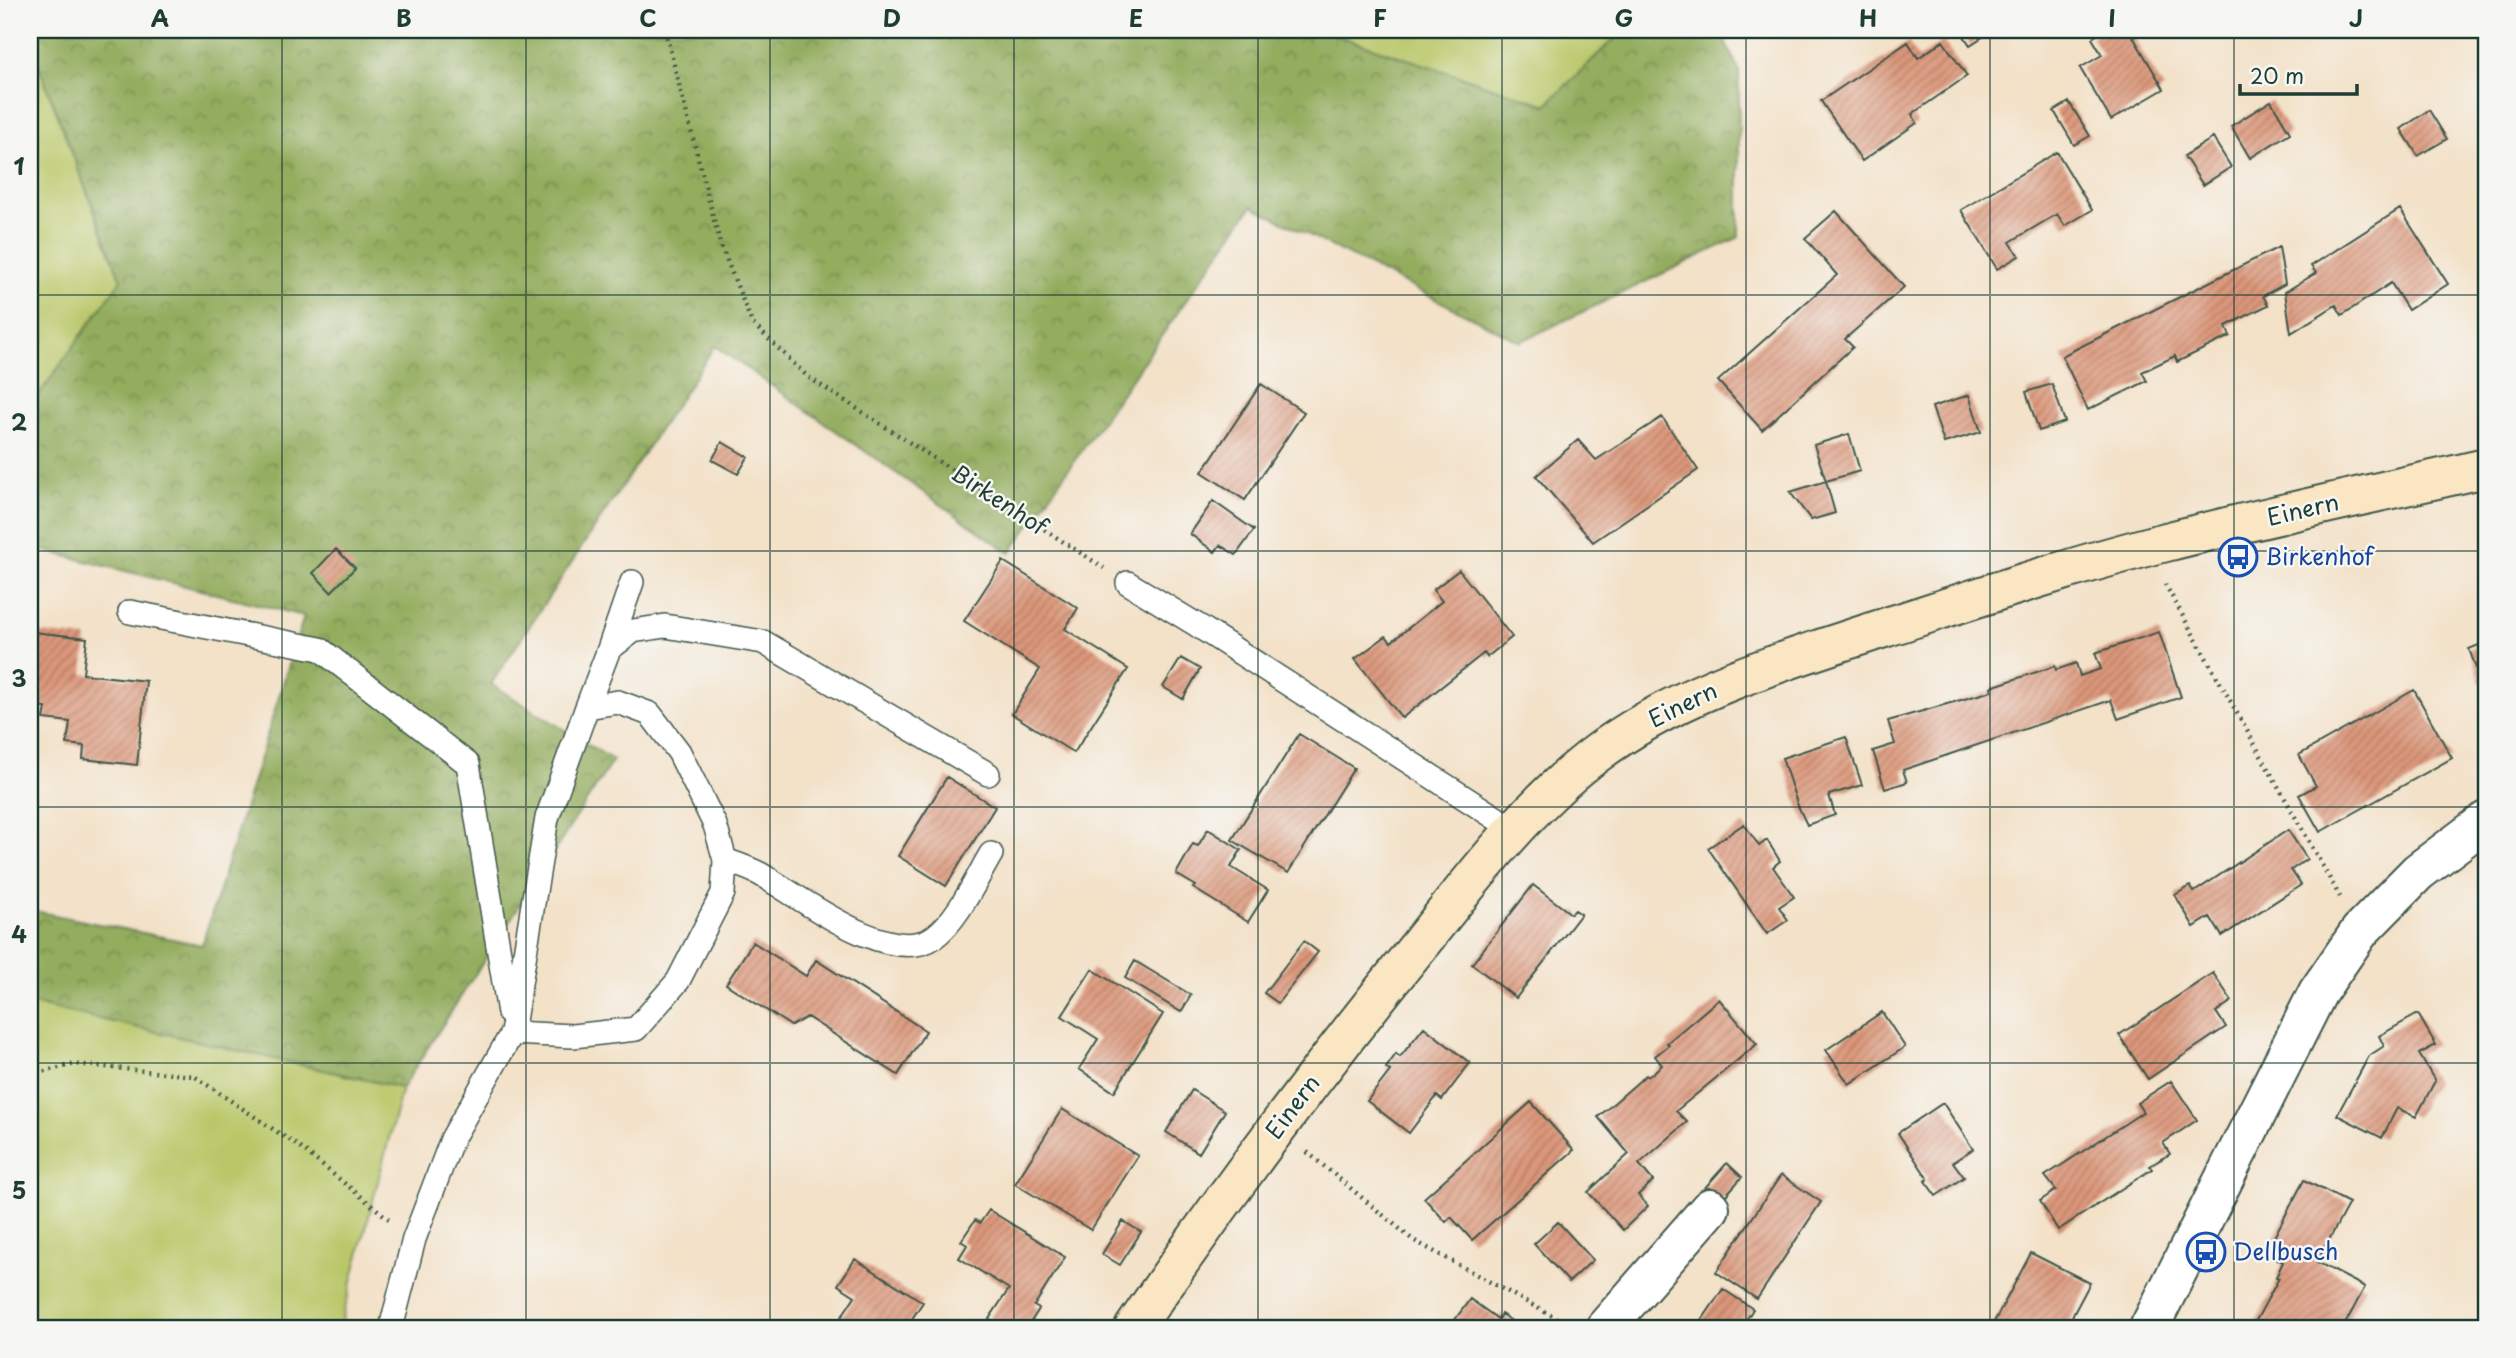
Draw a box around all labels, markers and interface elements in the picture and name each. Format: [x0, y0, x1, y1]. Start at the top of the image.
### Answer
text: A [151, 0, 169, 35]
text: B [396, 0, 412, 35]
text: C [639, 0, 657, 35]
text: D [883, 0, 901, 35]
text: E [1129, 0, 1143, 35]
text: F [1373, 0, 1387, 35]
text: G [1615, 0, 1633, 35]
text: H [1859, 0, 1877, 35]
text: I [2108, 0, 2116, 35]
text: J [2349, 0, 2363, 35]
scale bar [2240, 52, 2357, 96]
text: 20 m [2250, 59, 2304, 91]
text: 1 [14, 148, 25, 183]
text: 2 [11, 404, 27, 439]
street label: Birkenhof [945, 455, 1057, 544]
street label: Einern [2263, 483, 2342, 534]
bus stop icon: Birkenhof [2217, 536, 2259, 578]
place label: Birkenhof [2265, 538, 2375, 573]
text: 3 [11, 660, 27, 695]
street label: Einern [1642, 672, 1723, 735]
text: 4 [11, 916, 27, 951]
street label: Einern [1256, 1067, 1328, 1146]
text: 5 [12, 1172, 26, 1207]
bus stop icon: Dellbusch [2185, 1231, 2227, 1273]
place label: Dellbusch [2233, 1233, 2338, 1268]

